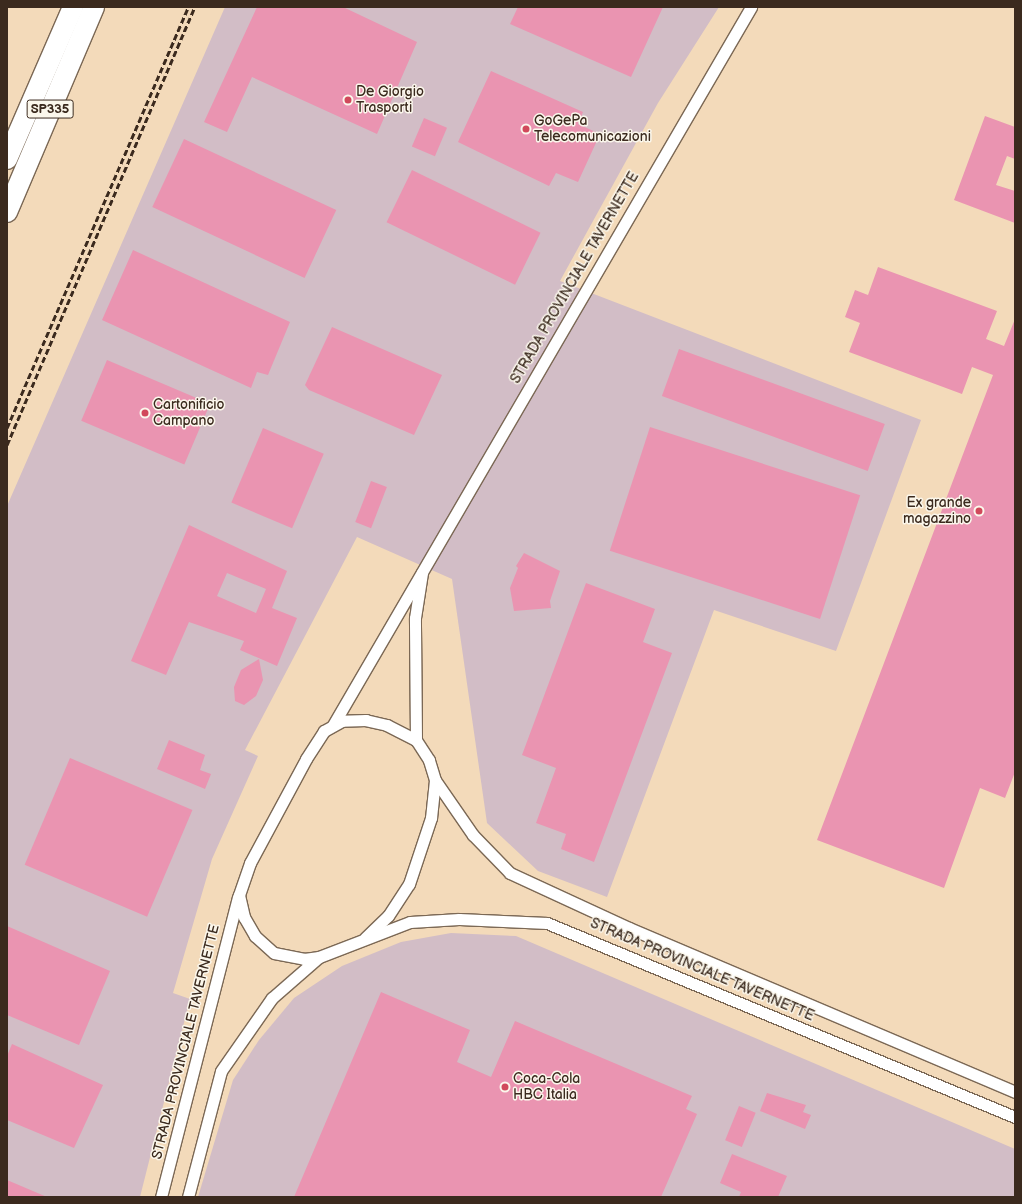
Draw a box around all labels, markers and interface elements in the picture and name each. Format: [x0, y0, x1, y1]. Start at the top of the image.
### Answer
place label: De Giorgio Trasporti [356, 84, 424, 116]
marker: De Giorgio Trasporti [343, 95, 353, 105]
road number: SP335 [26, 98, 74, 120]
place label: GoGePa Telecomunicazioni [534, 113, 651, 146]
marker: GoGePa Telecomunicazioni [521, 124, 531, 134]
street label: STRADA PROVINCIALE TAVERNETTE [507, 169, 643, 387]
place label: Cartonificio Campano [153, 397, 225, 430]
marker: Cartonificio Campano [140, 408, 150, 418]
place label: Ex grande magazzino [903, 495, 971, 528]
marker: Ex grande magazzino [974, 506, 984, 516]
street label: STRADA PROVINCIALE TAVERNETTE [587, 915, 817, 1025]
street label: STRADA PROVINCIALE TAVERNETTE [149, 923, 223, 1161]
place label: Coca-Cola HBC Italia [513, 1071, 580, 1104]
marker: Coca-Cola HBC Italia [500, 1082, 510, 1092]

